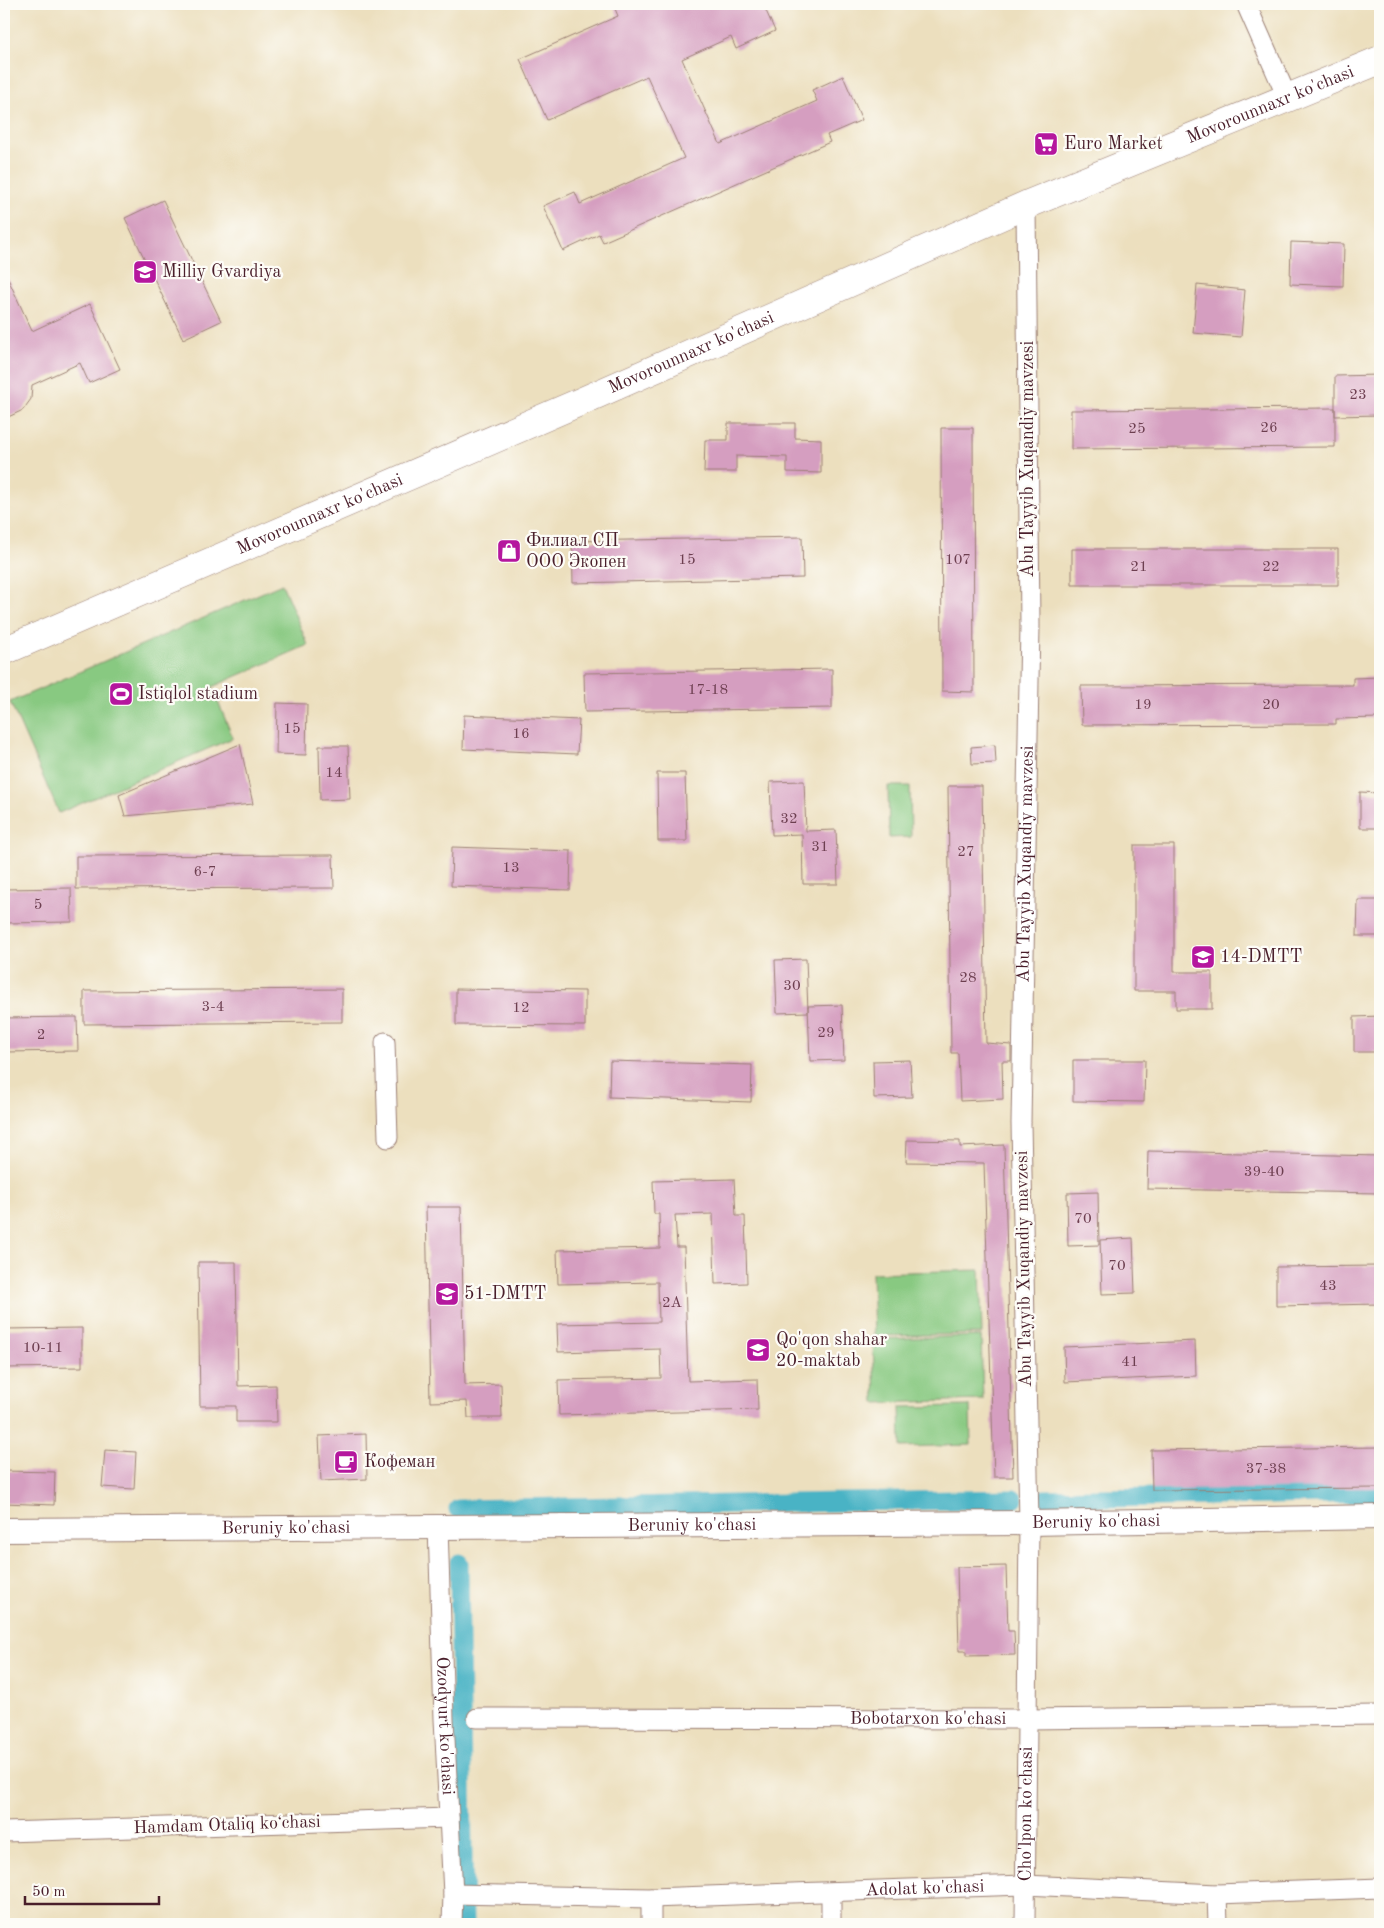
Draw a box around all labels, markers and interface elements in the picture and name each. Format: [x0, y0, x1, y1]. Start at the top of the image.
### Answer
street label: Movorounnaxr ko'chasi [1184, 63, 1357, 147]
supermarket icon: Euro Market [1033, 131, 1059, 157]
place label: Euro Market [1064, 135, 1163, 153]
school or university icon: Milliy Gvardiya [132, 259, 158, 285]
place label: Milliy Gvardiya [162, 263, 282, 281]
street label: Movorounnaxr ko'chasi [606, 308, 777, 397]
street label: Abu Tayyib Xuqandiy mavzesi [1019, 340, 1037, 577]
house number: 23 [1349, 388, 1367, 403]
house number: 26 [1260, 421, 1278, 436]
house number: 25 [1128, 422, 1146, 437]
street label: Movorounnaxr ko'chasi [234, 471, 406, 558]
place label: Филиал СП ООО Экопен [526, 532, 626, 571]
shop icon: Филиал СП ООО Экопен [496, 538, 522, 564]
house number: 15 [678, 553, 696, 568]
house number: 107 [945, 553, 971, 568]
house number: 21 [1130, 560, 1148, 575]
house number: 22 [1262, 560, 1280, 575]
sports icon: Istiqlol stadium [108, 681, 134, 707]
house number: 17-18 [688, 683, 728, 698]
place label: Istiqlol stadium [138, 685, 258, 703]
house number: 19 [1134, 698, 1152, 713]
house number: 20 [1262, 698, 1280, 713]
house number: 15 [283, 722, 301, 737]
house number: 16 [512, 727, 530, 742]
street label: Abu Tayyib Xuqandiy mavzesi [1015, 745, 1037, 983]
house number: 14 [325, 766, 343, 781]
house number: 32 [780, 812, 798, 827]
house number: 31 [811, 840, 829, 855]
house number: 27 [957, 845, 975, 860]
house number: 13 [502, 861, 520, 876]
house number: 6-7 [194, 865, 216, 880]
house number: 5 [34, 898, 42, 913]
school or university icon: 14-DMTT [1190, 944, 1216, 970]
place label: 14-DMTT [1220, 948, 1302, 966]
house number: 28 [959, 971, 977, 986]
house number: 30 [783, 979, 801, 994]
house number: 3-4 [202, 1000, 224, 1015]
house number: 12 [512, 1001, 530, 1016]
house number: 29 [817, 1026, 835, 1041]
house number: 2 [37, 1028, 45, 1043]
street label: Abu Tayyib Xuqandiy mavzesi [1013, 1150, 1035, 1388]
house number: 39-40 [1244, 1165, 1284, 1180]
house number: 70 [1074, 1212, 1092, 1227]
house number: 70 [1108, 1259, 1126, 1274]
house number: 43 [1319, 1279, 1337, 1294]
school or university icon: 51-DMTT [434, 1281, 460, 1307]
place label: 51-DMTT [464, 1285, 546, 1303]
house number: 2A [662, 1296, 683, 1311]
place label: Qo'qon shahar 20-maktab [776, 1331, 888, 1370]
school or university icon: Qo'qon shahar 20-maktab [745, 1337, 771, 1363]
house number: 10-11 [23, 1341, 63, 1356]
house number: 41 [1121, 1355, 1139, 1370]
cafe icon: Кофеман [333, 1449, 359, 1475]
place label: Кофеман [364, 1453, 436, 1472]
house number: 37-38 [1246, 1462, 1286, 1477]
street label: Beruniy ko'chasi [1031, 1512, 1161, 1532]
street label: Beruniy ko'chasi [628, 1516, 757, 1535]
street label: Beruniy ko'chasi [222, 1519, 351, 1538]
street label: Ozodyurt ko'chasi [433, 1656, 457, 1796]
street label: Bobotarxon ko'chasi [850, 1710, 1006, 1728]
street label: Cho'lpon ko'chasi [1016, 1746, 1036, 1882]
street label: Hamdam Otaliq koʻchasi [133, 1813, 321, 1837]
scale bar [25, 1873, 159, 1905]
street label: Adolat ko'chasi [865, 1877, 985, 1900]
text: 50 m [32, 1885, 66, 1900]

